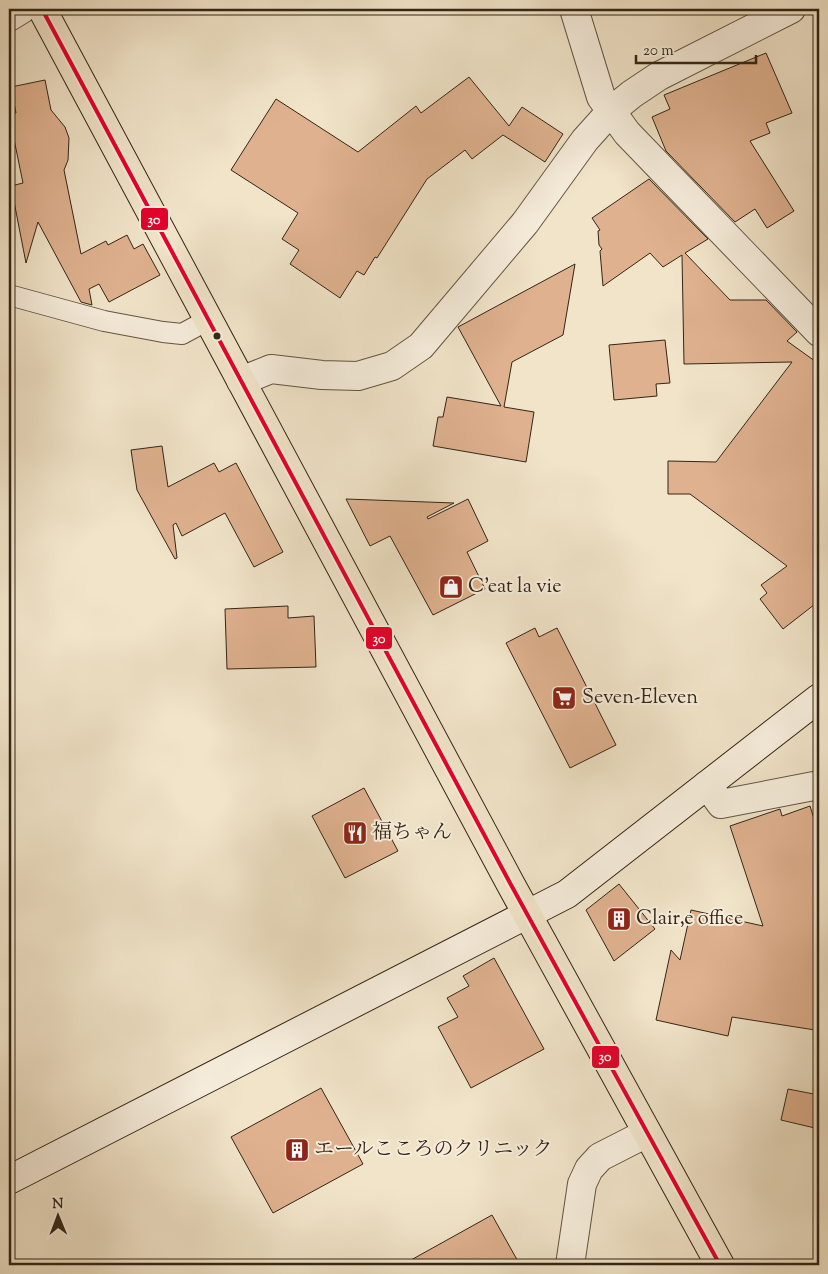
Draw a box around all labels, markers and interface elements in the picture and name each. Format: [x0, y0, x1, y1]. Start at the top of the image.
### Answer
scale bar [636, 32, 756, 64]
text: 20 m [643, 41, 674, 62]
line badge: 30 [140, 207, 169, 231]
text: 30 [148, 211, 161, 231]
unlabelled marker [212, 331, 222, 341]
place label: C'eat la vie [468, 573, 562, 602]
shop icon: C'eat la vie [438, 574, 464, 600]
line badge: 30 [365, 626, 393, 650]
text: 30 [373, 630, 386, 650]
place label: Seven-Eleven [582, 684, 698, 713]
supermarket icon: Seven-Eleven [551, 685, 577, 711]
place label: 福ちゃん [372, 819, 452, 848]
restaurant icon: 福ちゃん [342, 820, 368, 846]
place label: Clair,e office [636, 905, 743, 934]
building icon: Clair,e office [606, 906, 632, 932]
line badge: 30 [591, 1045, 620, 1069]
text: 30 [599, 1048, 612, 1068]
place label: エールこころのクリニック [314, 1136, 552, 1165]
building icon: エールこころのクリニック [284, 1137, 310, 1163]
north arrow [32, 1192, 82, 1242]
text: N [52, 1195, 64, 1215]

